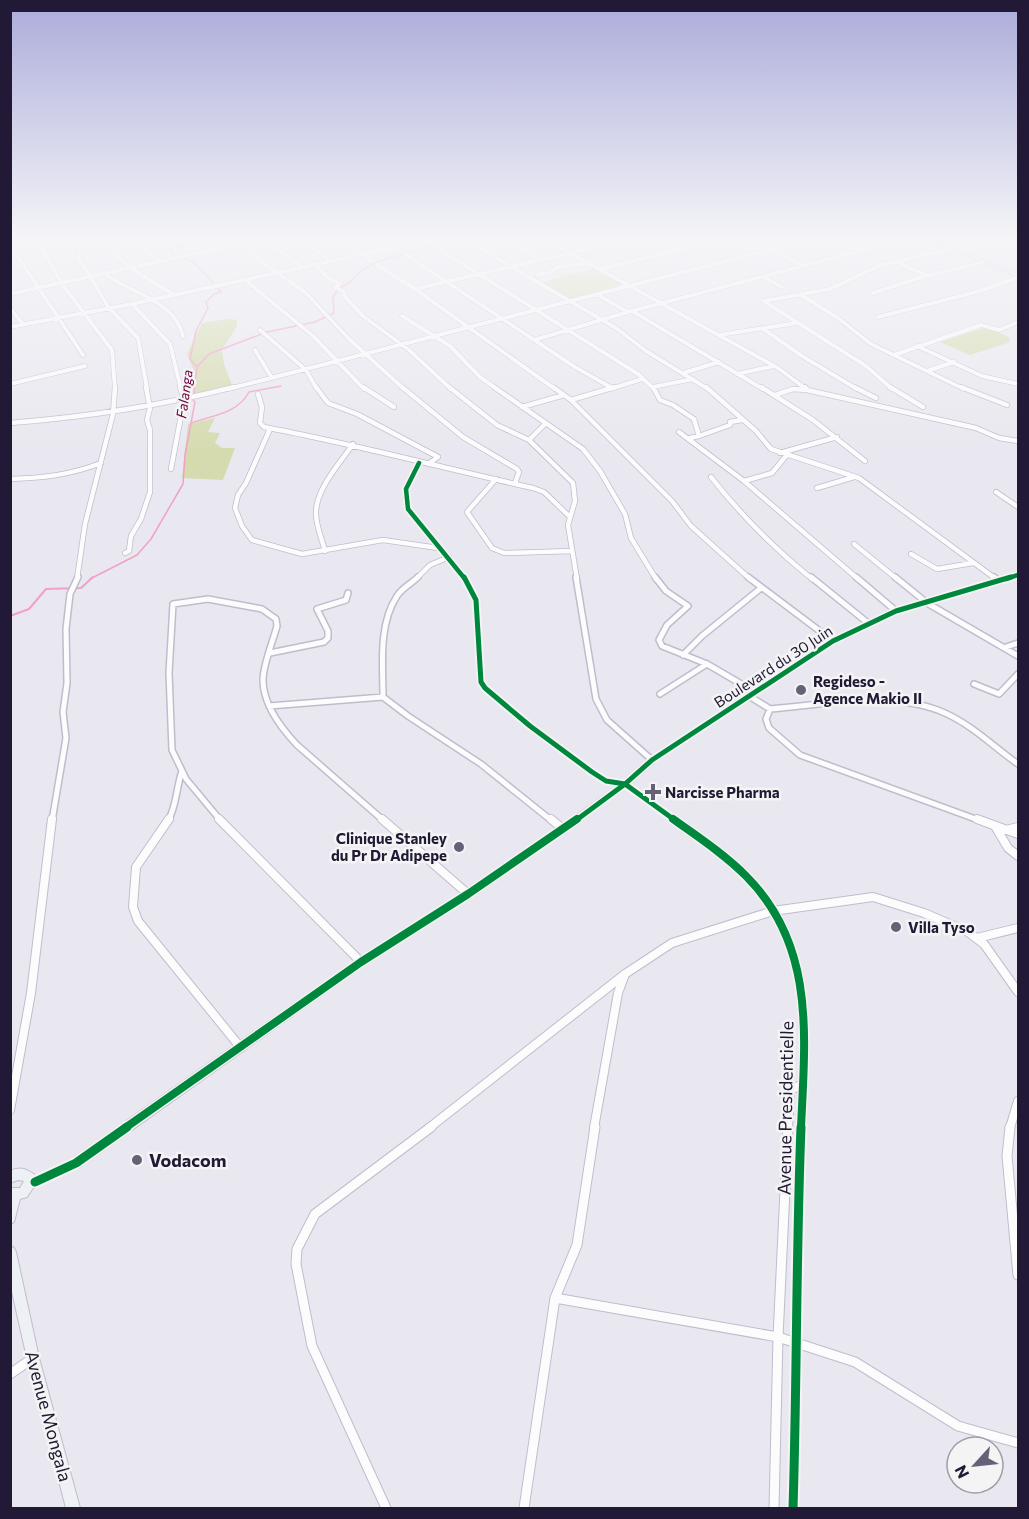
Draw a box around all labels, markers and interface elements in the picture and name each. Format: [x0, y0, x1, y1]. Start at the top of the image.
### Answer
water label: Falanga [172, 369, 196, 419]
street label: Boulevard du 30 Juin [710, 621, 836, 711]
place label: Regideso - Agence Makio II [813, 672, 922, 707]
marker: Regideso - Agence Makio II [794, 683, 808, 697]
place label: Narcisse Pharma [665, 783, 780, 801]
marker: Narcisse Pharma [646, 785, 660, 799]
place label: Clinique Stanley du Pr Dr Adipepe [331, 829, 448, 864]
marker: Clinique Stanley du Pr Dr Adipepe [452, 840, 466, 854]
place label: Villa Tyso [908, 918, 975, 936]
marker: Villa Tyso [889, 920, 903, 934]
street label: Avenue Presidentielle [772, 1021, 798, 1195]
place label: Vodacom [149, 1149, 226, 1171]
marker: Vodacom [130, 1153, 144, 1167]
street label: Avenue Mongala [21, 1348, 77, 1484]
north arrow [945, 1435, 1005, 1495]
text: N [950, 1462, 972, 1482]

